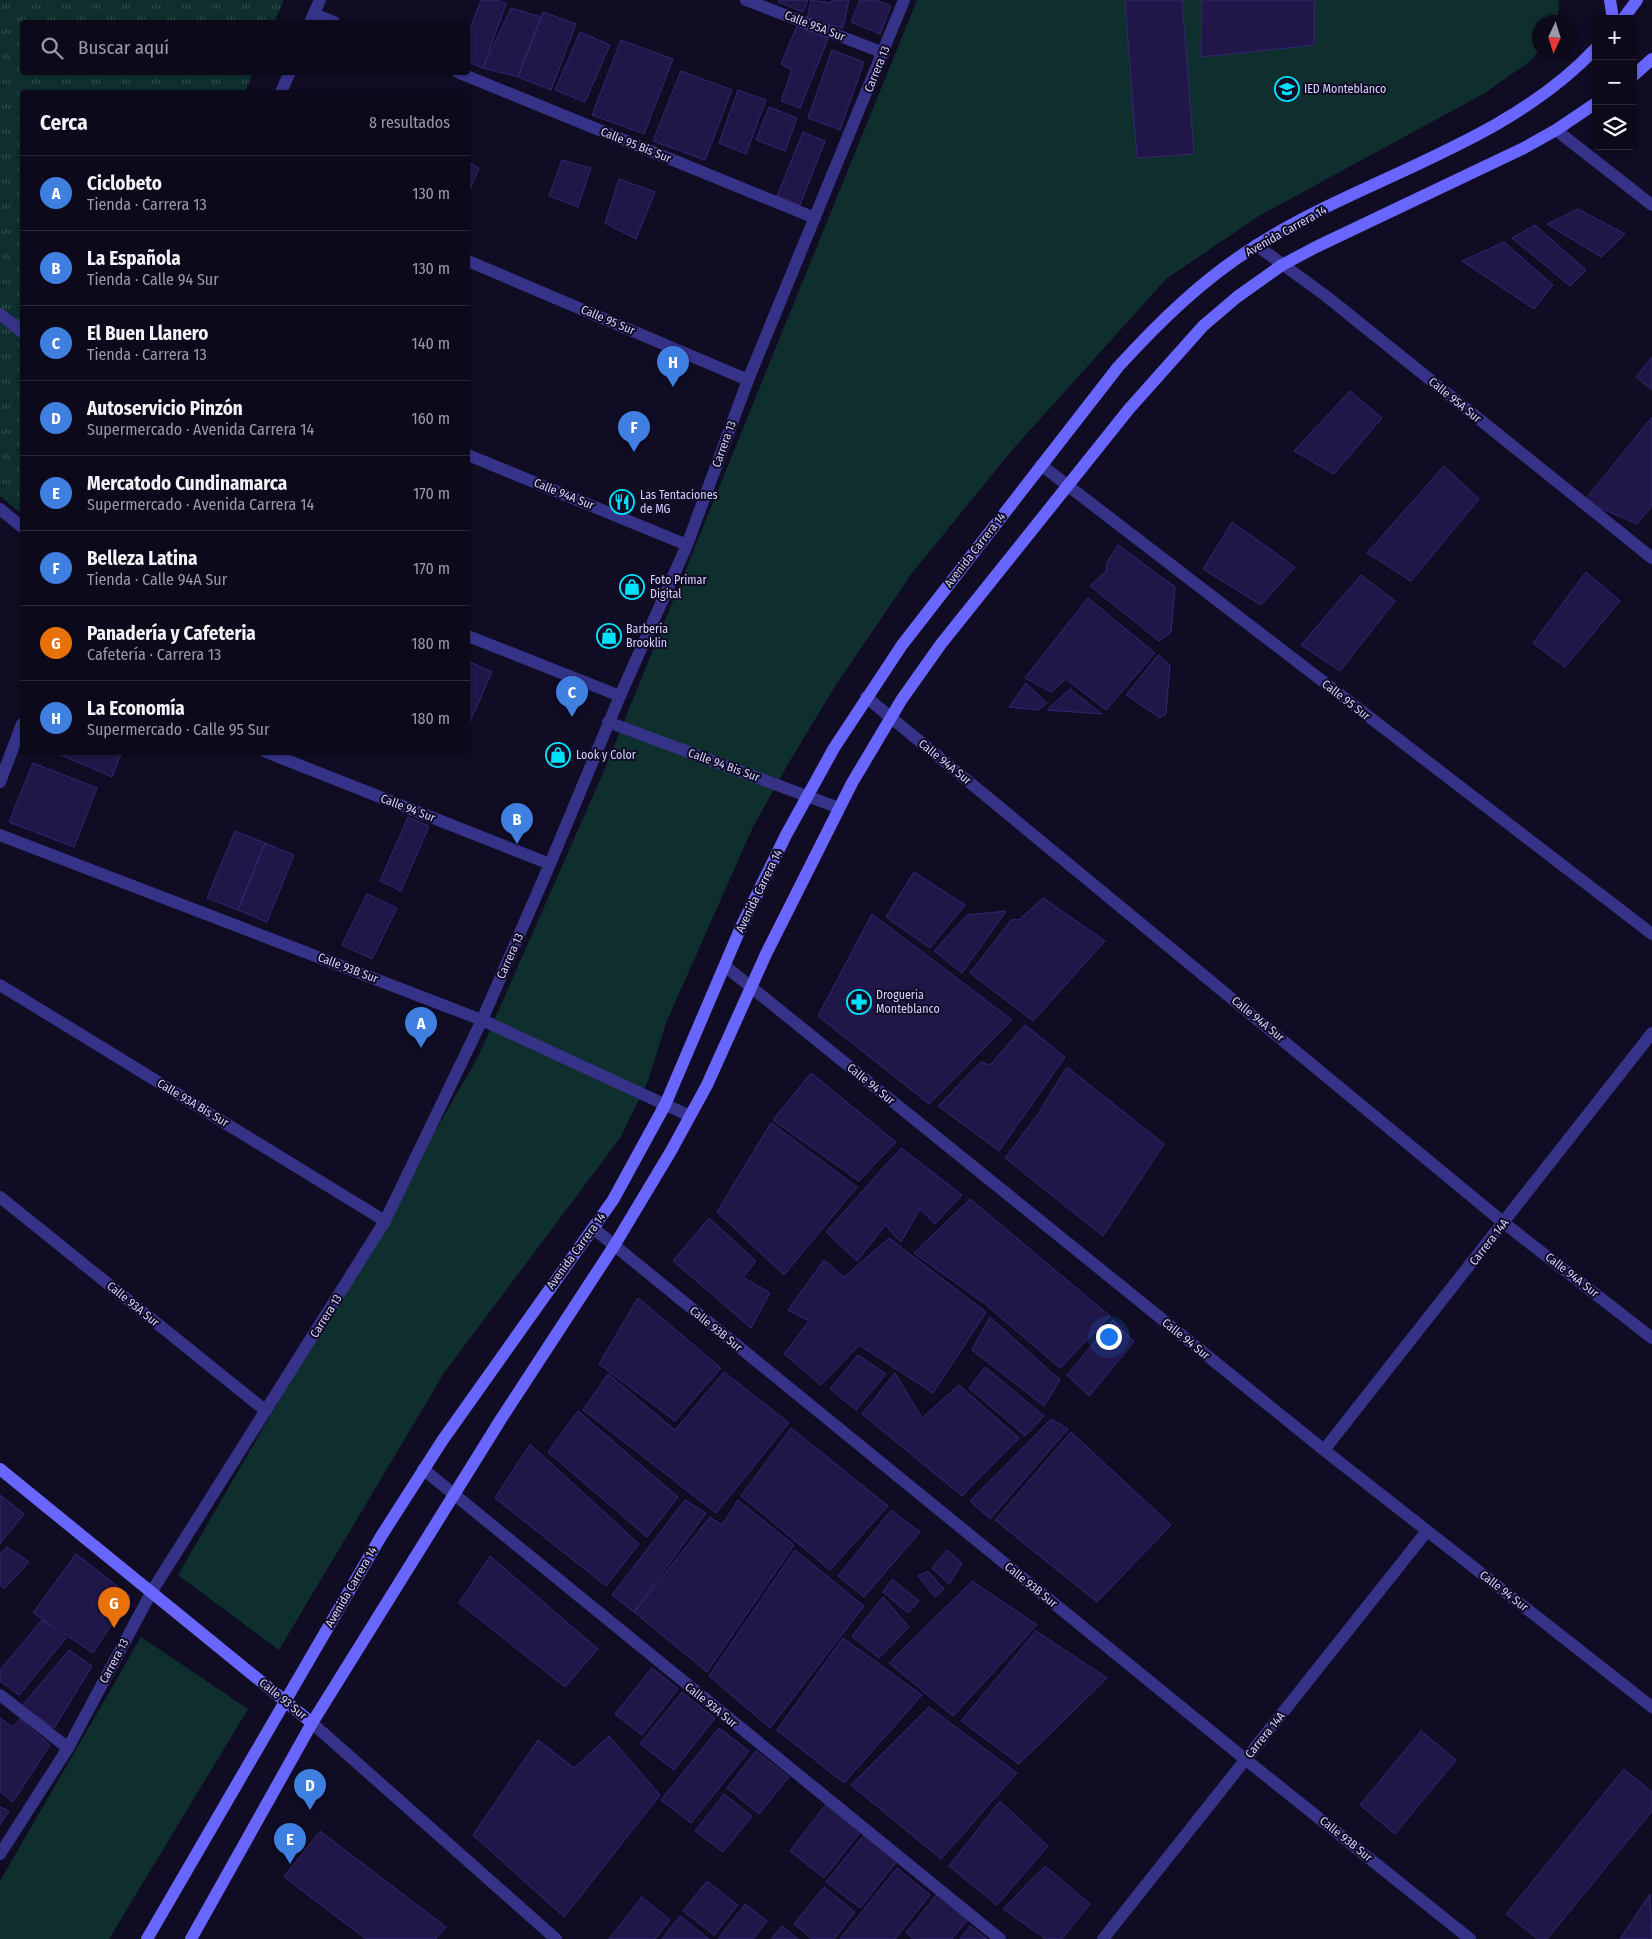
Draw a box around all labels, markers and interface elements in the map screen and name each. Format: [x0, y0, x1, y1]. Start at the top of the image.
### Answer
street label: Calle 95A Sur [783, 8, 848, 44]
north arrow [1532, 15, 1577, 60]
map controls [1592, 15, 1637, 150]
button: + [1592, 15, 1637, 60]
search box [20, 20, 470, 75]
icon: search [38, 34, 66, 62]
text: Buscar aquí [78, 36, 169, 59]
street label: Carrera 13 [861, 44, 893, 94]
button: − [1592, 60, 1637, 105]
school or university icon: IED Monteblanco [1274, 76, 1300, 102]
place label: IED Monteblanco [1304, 82, 1386, 96]
button: layers [1592, 105, 1637, 150]
text: Cerca [40, 110, 88, 136]
text: 8 resultados [369, 113, 450, 132]
street label: Calle 95 Bis Sur [599, 124, 674, 166]
text: Ciclobeto [87, 172, 162, 195]
text: A [52, 184, 60, 203]
text: 130 m [412, 184, 450, 203]
text: Tienda · Carrera 13 [87, 195, 207, 214]
street label: Avenida Carrera 14 [1243, 203, 1329, 259]
text: La Española [87, 247, 181, 270]
text: B [52, 259, 60, 278]
text: 130 m [412, 259, 450, 278]
text: Tienda · Calle 94 Sur [87, 270, 219, 289]
street label: Calle 95 Sur [579, 302, 638, 338]
text: El Buen Llanero [87, 322, 208, 345]
text: C [52, 334, 60, 353]
text: 140 m [412, 334, 450, 353]
text: Tienda · Carrera 13 [87, 345, 207, 364]
pin: H [657, 346, 689, 387]
street label: Calle 95A Sur [1426, 375, 1485, 426]
text: Autoservicio Pinzón [87, 397, 243, 420]
text: D [51, 409, 61, 428]
text: 160 m [411, 409, 450, 428]
pin: F [618, 411, 650, 452]
street label: Carrera 13 [709, 419, 739, 469]
text: Supermercado · Avenida Carrera 14 [87, 420, 314, 439]
text: Mercatodo Cundinamarca [87, 472, 287, 495]
street label: Calle 94A Sur [532, 476, 597, 513]
text: E [52, 484, 60, 503]
text: 170 m [413, 484, 450, 503]
place label: Las Tentaciones de MG [640, 488, 718, 516]
restaurant icon: Las Tentaciones de MG [609, 489, 635, 515]
text: Supermercado · Avenida Carrera 14 [87, 495, 314, 514]
street label: Avenida Carrera 14 [942, 510, 1009, 590]
text: Belleza Latina [87, 547, 197, 570]
text: F [52, 559, 60, 578]
text: 170 m [413, 559, 450, 578]
text: Tienda · Calle 94A Sur [87, 570, 227, 589]
place label: Foto Primar Digital [650, 573, 707, 601]
shop icon: Foto Primar Digital [619, 574, 645, 600]
text: Panadería y Cafeteria [87, 622, 256, 645]
place label: Barbería Brooklin [626, 622, 668, 650]
shop icon: Barbería Brooklin [596, 623, 622, 649]
text: G [51, 634, 61, 653]
text: 180 m [411, 634, 450, 653]
text: Cafetería · Carrera 13 [87, 645, 221, 664]
pin: C [556, 676, 588, 717]
street label: Calle 95 Sur [1319, 677, 1374, 724]
text: La Economía [87, 697, 185, 720]
text: H [51, 709, 61, 728]
text: 180 m [411, 709, 450, 728]
text: Supermercado · Calle 95 Sur [87, 720, 270, 739]
street label: Calle 94A Sur [916, 736, 975, 788]
shop icon: Look y Color [545, 742, 571, 768]
street label: Calle 94 Bis Sur [686, 746, 762, 785]
place label: Look y Color [576, 748, 637, 762]
street label: Calle 94 Sur [379, 791, 438, 825]
pin: B [501, 803, 533, 844]
street label: Avenida Carrera 14 [733, 847, 785, 935]
street label: Carrera 13 [494, 931, 526, 981]
street label: Calle 93B Sur [316, 950, 381, 986]
place label: Drogueria Monteblanco [876, 988, 940, 1016]
pharmacy icon: Drogueria Monteblanco [846, 989, 872, 1015]
street label: Calle 94A Sur [1229, 993, 1288, 1045]
pin: A [405, 1007, 437, 1048]
street label: Calle 94 Sur [844, 1060, 898, 1108]
street label: Calle 93A Bis Sur [155, 1076, 232, 1130]
street label: Avenida Carrera 14 [544, 1210, 608, 1292]
street label: Carrera 14A [1467, 1215, 1512, 1268]
street label: Calle 94A Sur [1543, 1250, 1602, 1301]
street label: Calle 93A Sur [104, 1279, 163, 1330]
street label: Carrera 13 [307, 1292, 345, 1340]
street label: Calle 93B Sur [687, 1304, 746, 1355]
street label: Calle 94 Sur [1159, 1315, 1213, 1363]
your location [1096, 1324, 1122, 1350]
street label: Avenida Carrera 14 [322, 1544, 380, 1630]
street label: Calle 93B Sur [1002, 1560, 1061, 1611]
street label: Calle 94 Sur [1477, 1568, 1532, 1615]
pin: G [98, 1587, 130, 1628]
street label: Carrera 13 [96, 1636, 132, 1686]
street label: Calle 93 Sur [256, 1676, 310, 1723]
street label: Calle 93A Sur [682, 1680, 741, 1731]
street label: Carrera 14A [1242, 1709, 1288, 1761]
pin: D [294, 1769, 326, 1810]
street label: Calle 93B Sur [1317, 1814, 1376, 1865]
pin: E [274, 1823, 306, 1864]

